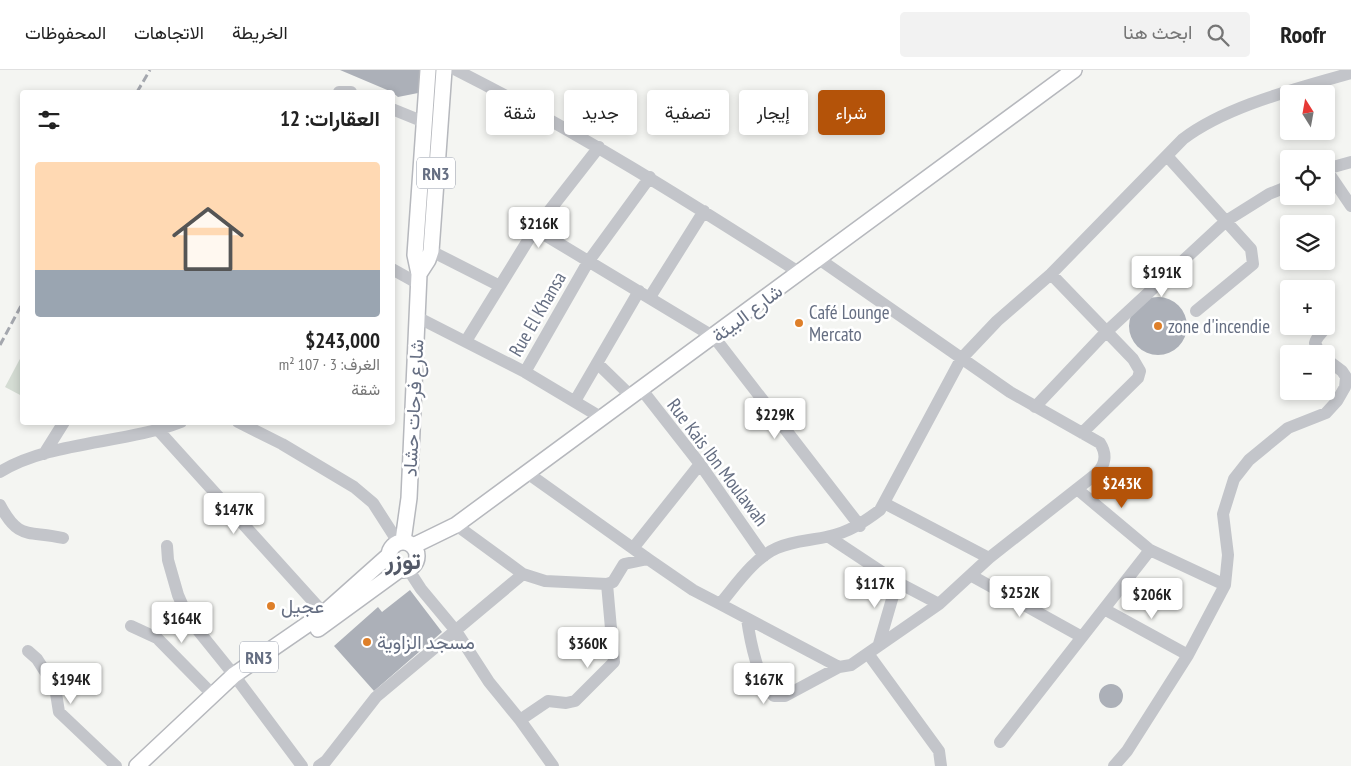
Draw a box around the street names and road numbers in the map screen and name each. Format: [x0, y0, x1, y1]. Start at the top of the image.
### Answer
road number: RN3 [417, 158, 455, 189]
street label: Rue El Khansa [503, 267, 571, 361]
street label: شارع البيئة [707, 279, 788, 348]
street label: شارع فرحات حشاد [397, 338, 430, 478]
street label: Rue Kais Ibn Moulawah [662, 394, 774, 530]
road number: RN3 [240, 642, 278, 672]

